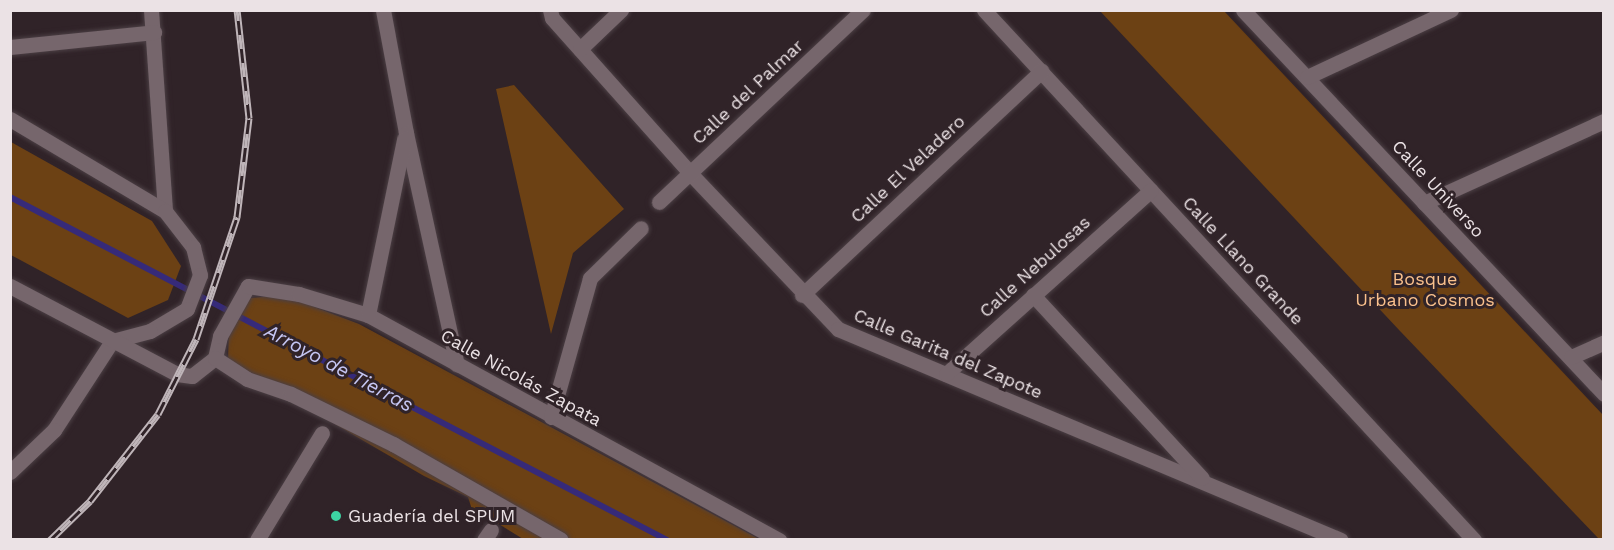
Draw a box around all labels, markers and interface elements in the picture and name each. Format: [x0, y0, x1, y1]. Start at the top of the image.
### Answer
street label: Calle del Palmar [688, 35, 808, 149]
street label: Calle El Veladero [846, 110, 970, 228]
street label: Calle Universo [1387, 136, 1489, 242]
street label: Calle Llano Grande [1178, 192, 1308, 330]
street label: Calle Nebulosas [975, 212, 1095, 322]
park label: Bosque Urbano Cosmos [1355, 269, 1495, 312]
street label: Calle Garita del Zapote [850, 304, 1046, 404]
water label: Arroyo de Tierras [261, 319, 417, 417]
street label: Calle Nicolás Zapata [437, 325, 605, 431]
place label: Guadería del SPUM [348, 505, 516, 527]
marker: Guadería del SPUM [329, 509, 343, 523]

